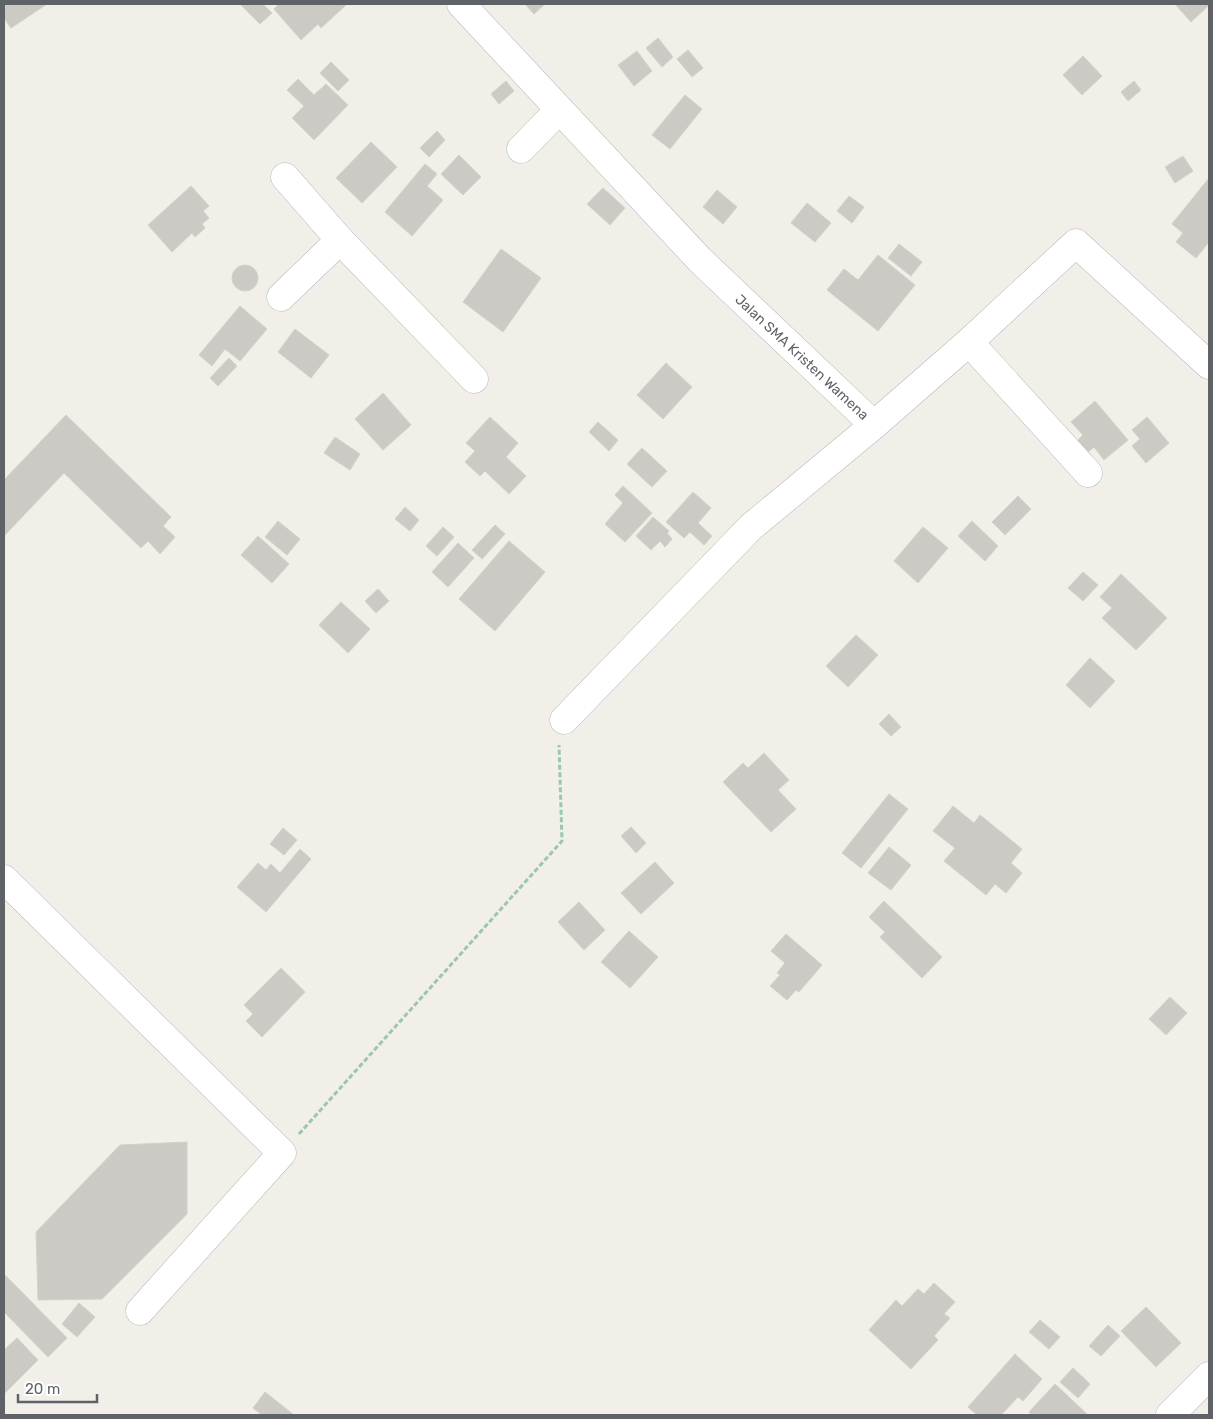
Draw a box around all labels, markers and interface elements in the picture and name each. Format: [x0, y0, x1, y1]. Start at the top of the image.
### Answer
street label: Jalan SMA Kristen Wamena [731, 291, 872, 424]
scale bar [18, 1372, 96, 1404]
text: 20 m [25, 1380, 60, 1398]

